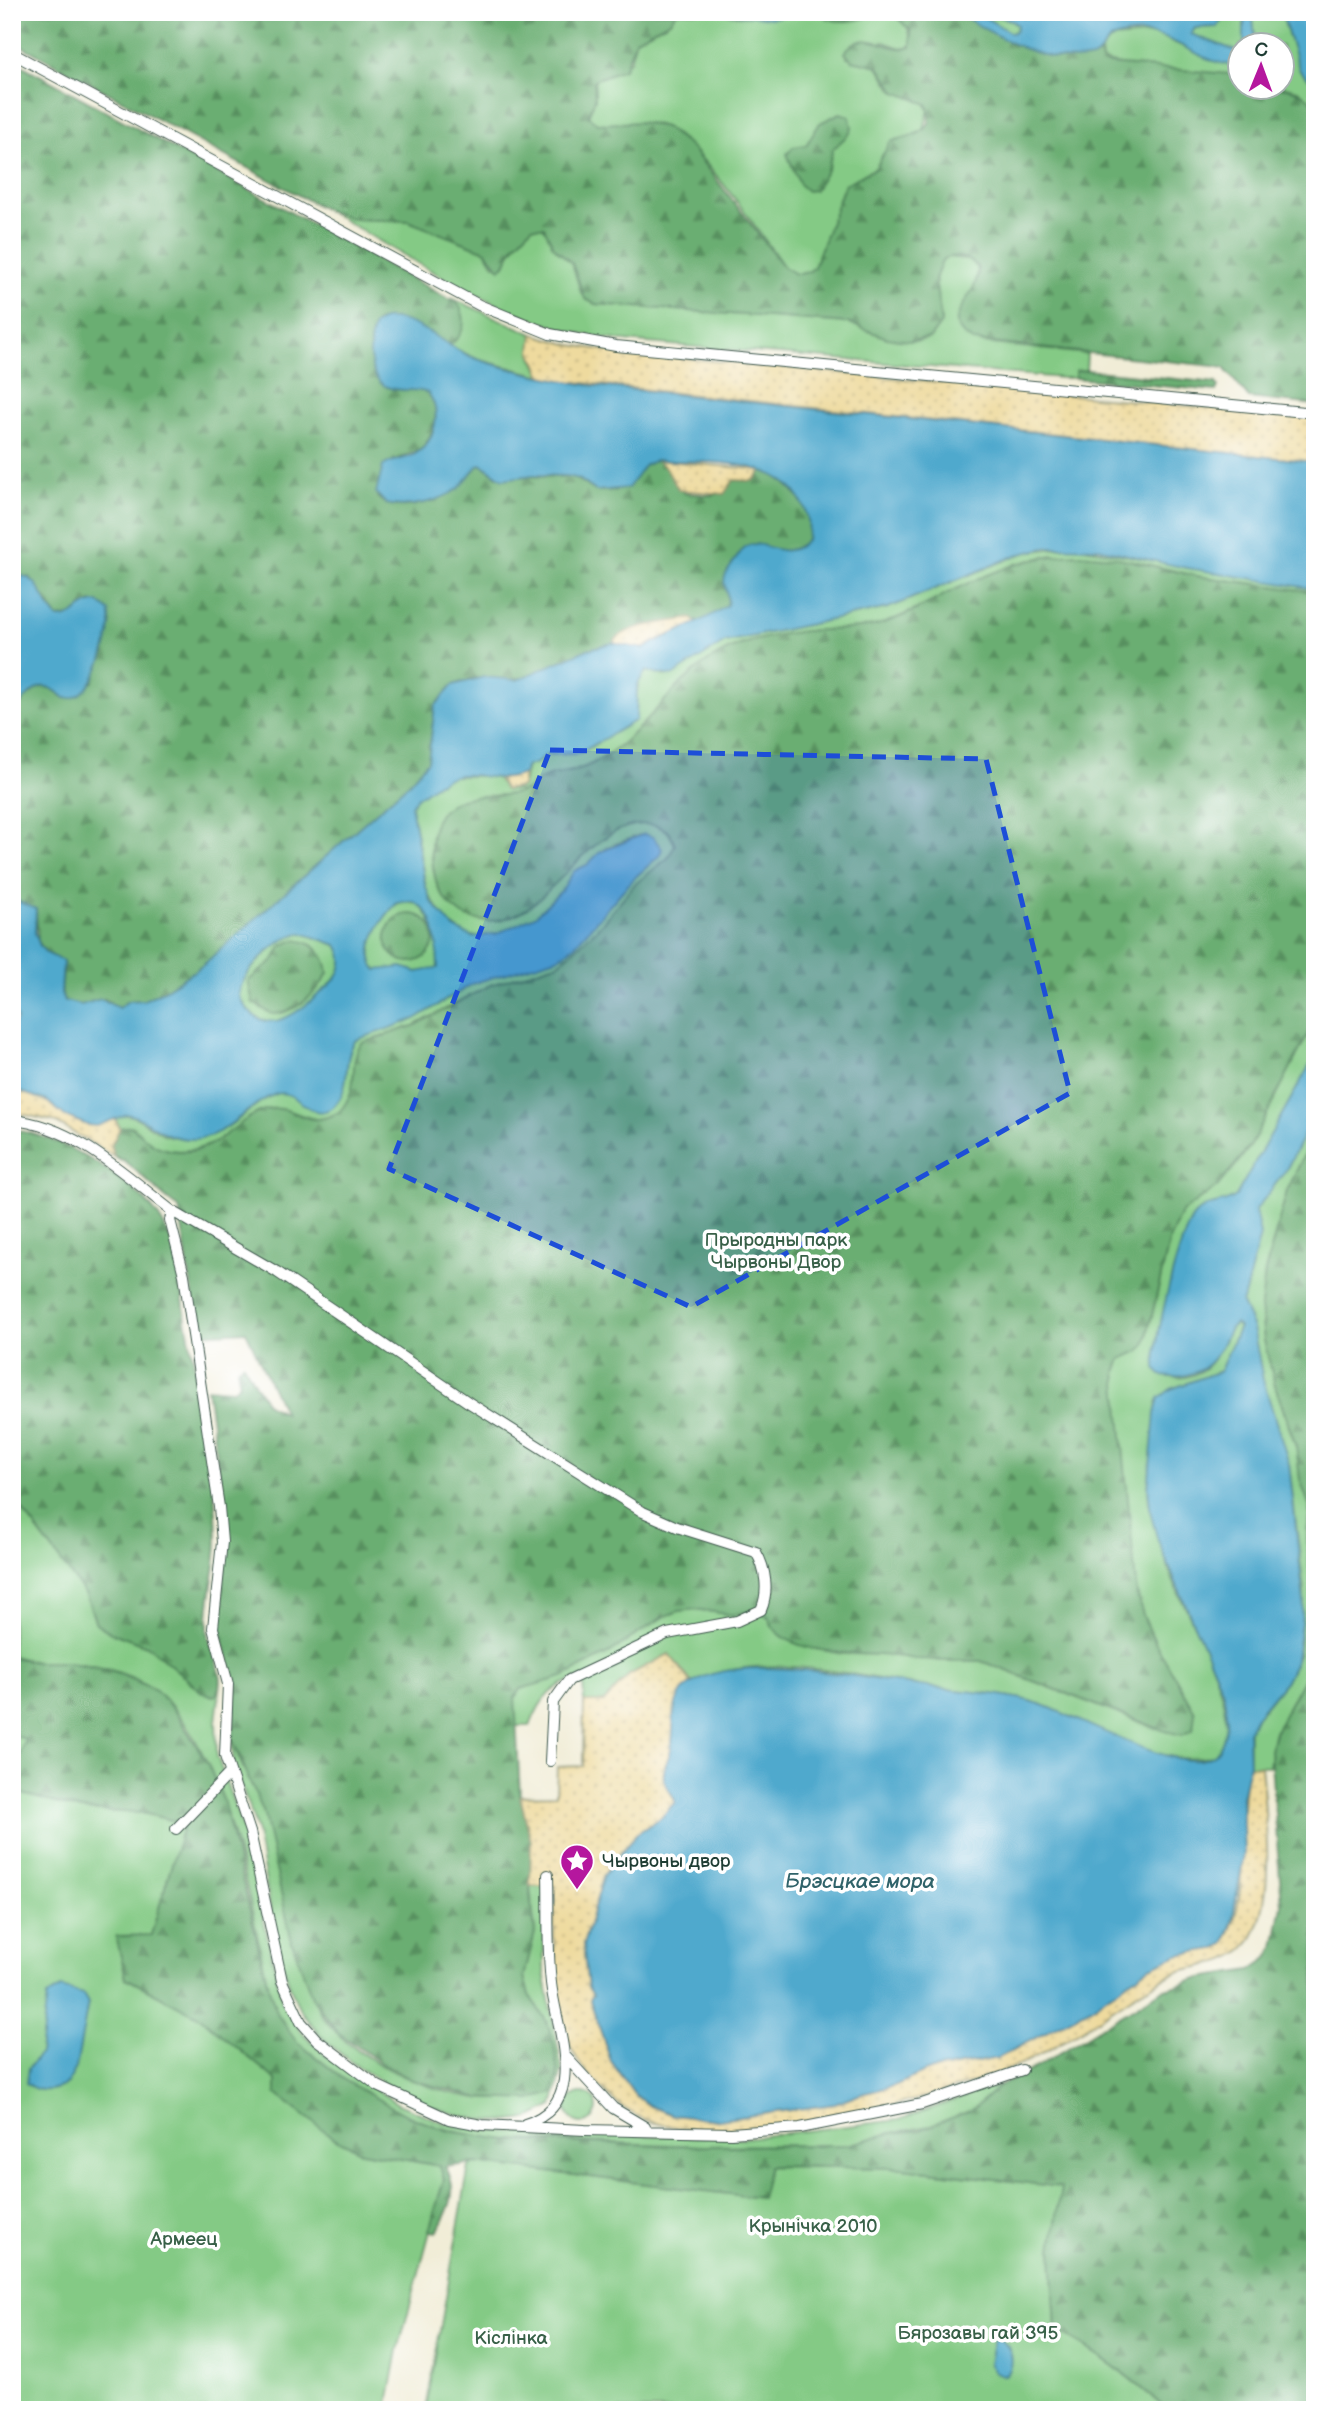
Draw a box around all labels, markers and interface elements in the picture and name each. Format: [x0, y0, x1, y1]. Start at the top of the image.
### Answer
north arrow [1226, 32, 1296, 102]
text: С [1254, 39, 1268, 62]
park label: Прыродны парк Чырвоны Двор [705, 1229, 847, 1274]
place icon: Чырвоны двор [558, 1842, 596, 1891]
place label: Чырвоны двор [602, 1850, 731, 1873]
water label: Брэсцкае мора [785, 1869, 935, 1894]
park label: Крынічка 2010 [749, 2215, 877, 2238]
park label: Армеец [149, 2228, 218, 2251]
park label: Бярозавы гай 395 [898, 2322, 1059, 2345]
park label: Кіслінка [474, 2327, 548, 2350]

